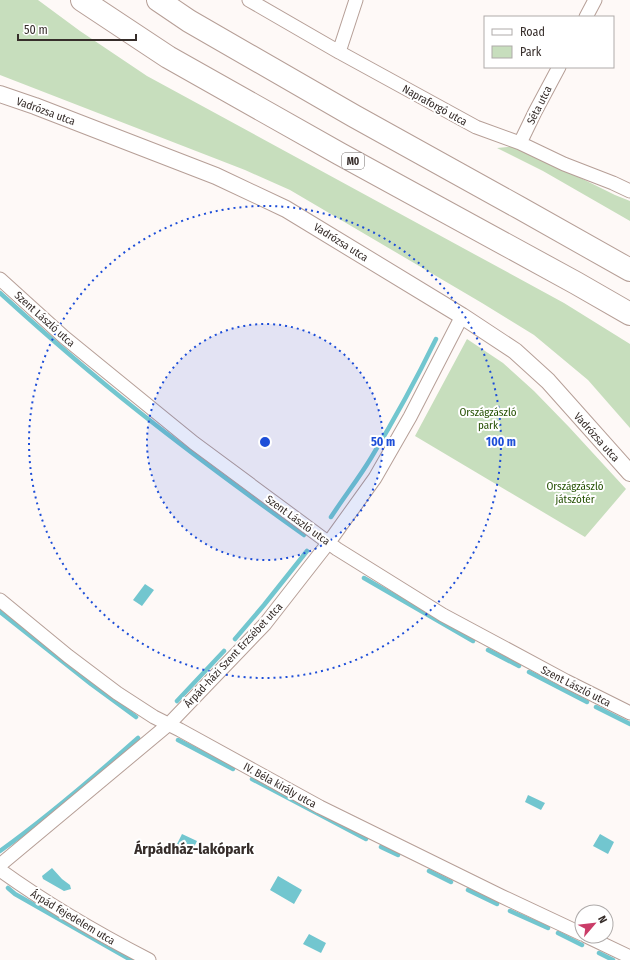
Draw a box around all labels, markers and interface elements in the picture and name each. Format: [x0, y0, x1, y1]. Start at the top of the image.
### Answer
scale bar [18, 16, 136, 42]
legend [484, 16, 614, 68]
text: 50 m [24, 23, 48, 37]
text: Road [520, 25, 545, 39]
text: Park [520, 45, 542, 59]
street label: Napraforgó utca [400, 82, 469, 129]
street label: Séta utca [524, 84, 555, 127]
street label: Vadrózsa utca [15, 95, 77, 128]
road number: M0 [342, 153, 364, 169]
street label: Vadrózsa utca [311, 221, 370, 264]
street label: Szent László utca [12, 289, 77, 350]
park label: Országzászló park [459, 406, 517, 432]
street label: Vadrózsa utca [571, 410, 622, 465]
centre of rings [258, 435, 272, 449]
text: 50 m [371, 435, 395, 449]
text: 100 m [486, 435, 516, 449]
park label: Országzászló játszótér [546, 480, 604, 506]
street label: Szent László utca [263, 493, 333, 548]
street label: Árpád-házi Szent Erzsébet utca [181, 600, 285, 710]
street label: Szent László utca [539, 663, 613, 710]
street label: IV. Béla király utca [241, 760, 318, 811]
district label: Árpádház-lakópark [133, 840, 254, 858]
street label: Árpád fejedelem utca [28, 886, 118, 948]
north arrow [574, 904, 614, 944]
text: N [595, 914, 610, 926]

